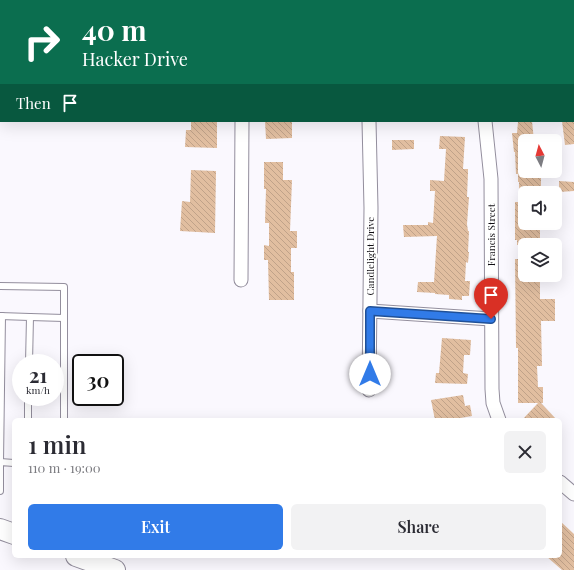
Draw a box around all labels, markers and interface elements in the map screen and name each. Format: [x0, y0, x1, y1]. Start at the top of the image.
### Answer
text: 40 m [82, 11, 147, 48]
icon: right [16, 16, 68, 68]
text: Hacker Drive [82, 47, 188, 71]
icon: arrive [59, 92, 81, 114]
text: Then [16, 93, 51, 113]
north arrow [518, 134, 562, 178]
map controls [518, 134, 562, 282]
button: sound [518, 186, 562, 230]
street label: Francis Street [484, 203, 498, 266]
street label: Candlelight Drive [363, 217, 377, 295]
button: layers [518, 238, 562, 282]
pin [474, 278, 508, 319]
icon: arrive [480, 284, 502, 306]
position arrow [349, 353, 391, 395]
speed limit sign: 30 [72, 354, 124, 406]
text: 21 [29, 361, 47, 388]
text: km/h [26, 383, 50, 397]
text: 1 min [28, 428, 86, 460]
button: close [504, 431, 546, 473]
text: 110 m · 19:00 [28, 459, 101, 476]
button: Exit [28, 504, 283, 550]
button: Share [291, 504, 546, 550]

